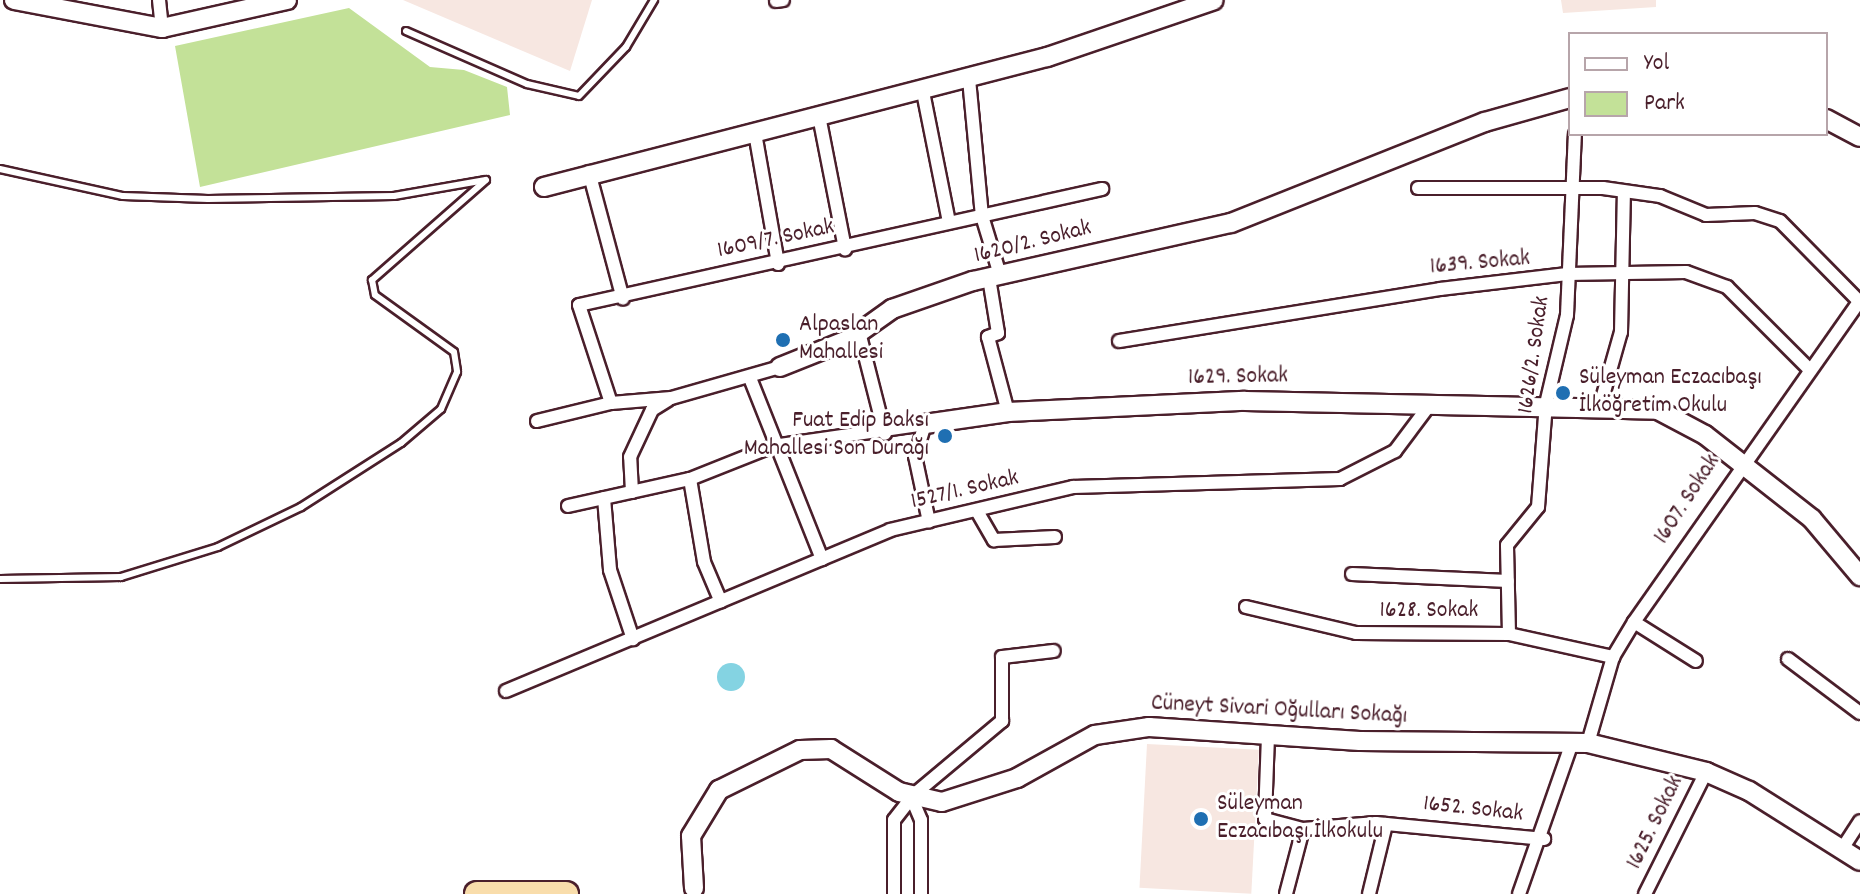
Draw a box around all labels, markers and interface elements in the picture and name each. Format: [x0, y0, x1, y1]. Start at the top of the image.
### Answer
legend [1568, 32, 1828, 136]
text: Yol [1644, 47, 1669, 81]
text: Park [1644, 87, 1685, 121]
street label: 1609/7. Sokak [715, 214, 837, 266]
street label: 1620/2. Sokak [971, 215, 1095, 271]
street label: 1639. Sokak [1429, 245, 1531, 283]
street label: 1626/2. Sokak [1513, 294, 1557, 416]
place label: Alpaslan Mahallesi [799, 312, 883, 368]
marker: Alpaslan Mahallesi [774, 331, 792, 349]
street label: 1629. Sokak [1188, 363, 1288, 393]
place label: Süleyman Eczacıbaşı İlköğretim Okulu [1579, 365, 1762, 421]
marker: Süleyman Eczacıbaşı İlköğretim Okulu [1554, 384, 1572, 402]
place label: Fuat Edip Baksı Mahallesi Son Durağı [744, 408, 929, 464]
marker: Fuat Edip Baksı Mahallesi Son Durağı [936, 427, 954, 445]
street label: 1607. Sokak [1648, 450, 1728, 550]
street label: 1527/1. Sokak [908, 465, 1022, 517]
street label: 1628. Sokak [1380, 598, 1478, 626]
street label: Cüneyt Sivari Oğulları Sokağı [1150, 690, 1408, 732]
street label: 1625. Sokak [1621, 772, 1691, 874]
street label: 1652. Sokak [1422, 790, 1524, 830]
place label: Süleyman Eczacıbaşı İlkokulu [1217, 791, 1383, 847]
marker: Süleyman Eczacıbaşı İlkokulu [1192, 810, 1210, 828]

